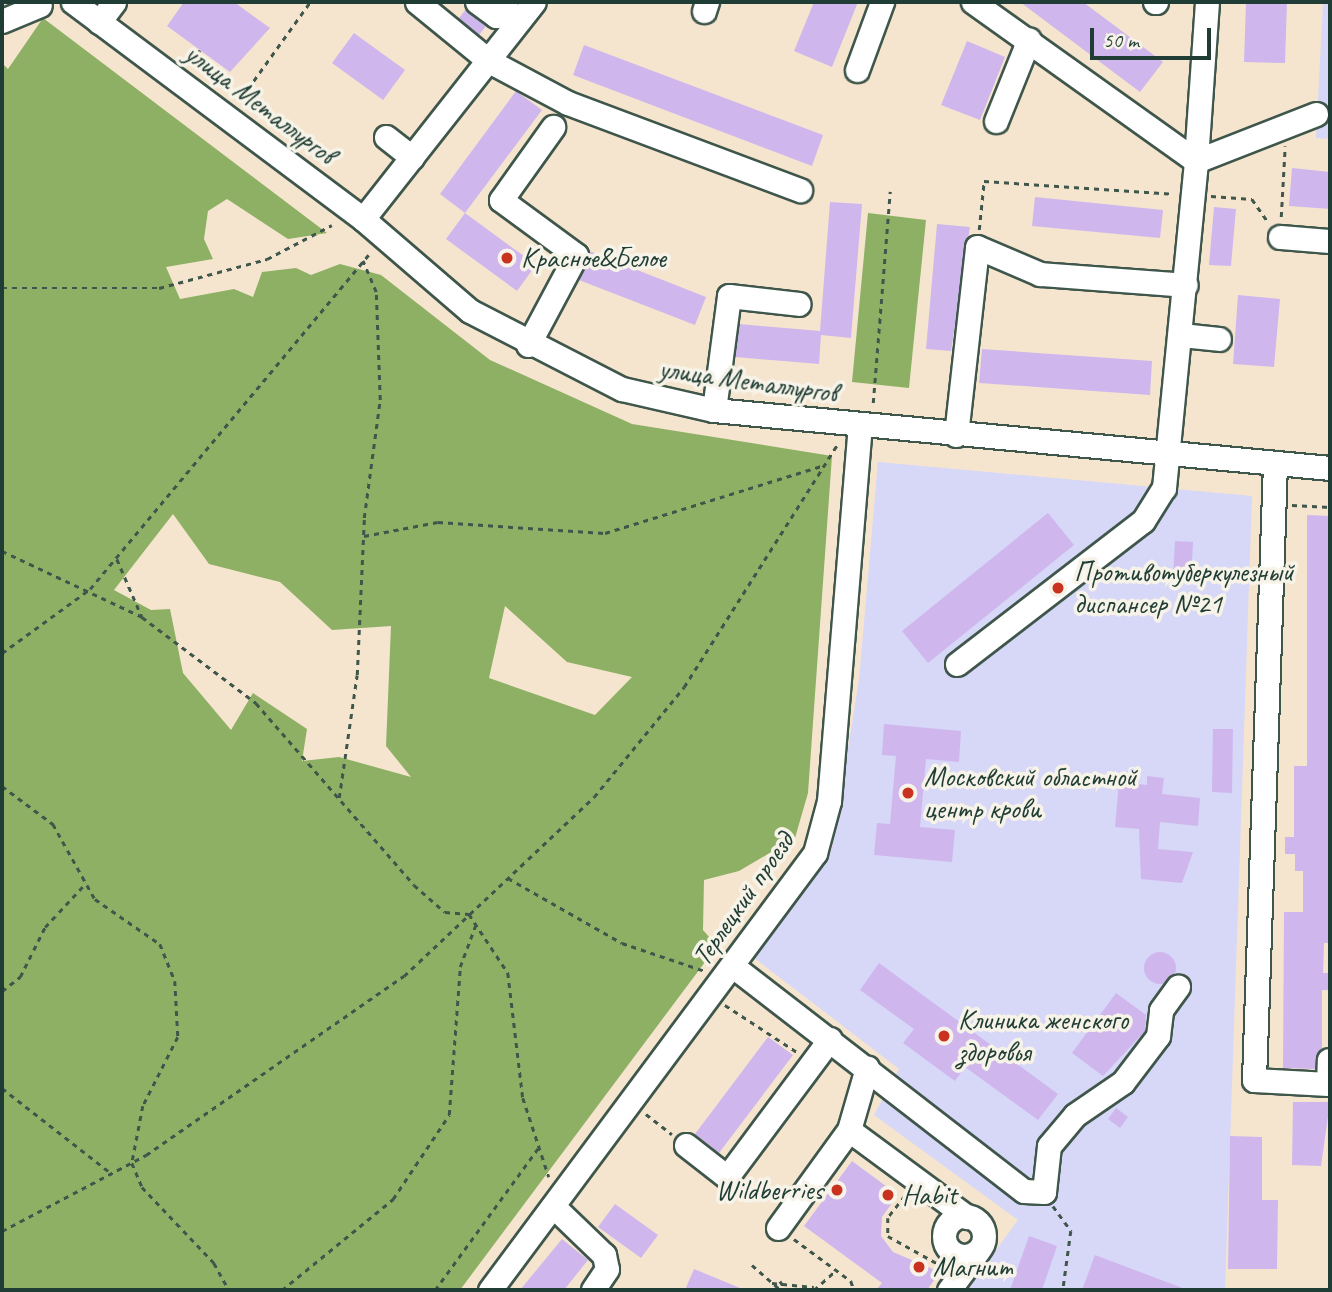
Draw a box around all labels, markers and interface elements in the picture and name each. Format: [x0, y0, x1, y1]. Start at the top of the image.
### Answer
scale bar [1094, 14, 1215, 58]
text: 50 m [1103, 27, 1139, 53]
street label: улица Металлургов [179, 37, 341, 171]
place label: Красное&Белое [521, 241, 666, 275]
marker: Красное&Белое [499, 250, 515, 266]
street label: улица Металлургов [657, 352, 839, 410]
place label: Противотуберкулезный диспансер №21 [1074, 555, 1294, 621]
marker: Противотуберкулезный диспансер №21 [1048, 578, 1068, 598]
place label: Московский областной центр крови [924, 760, 1137, 826]
marker: Московский областной центр крови [898, 783, 918, 803]
street label: Терлецкий проезд [685, 826, 801, 972]
place label: Клиника женского здоровья [958, 1003, 1128, 1069]
marker: Клиника женского здоровья [936, 1028, 952, 1044]
place label: Wildberries [716, 1173, 823, 1207]
place label: Habit [902, 1178, 957, 1212]
marker: Wildberries [829, 1182, 845, 1198]
marker: Habit [880, 1187, 896, 1203]
place label: Магнит [933, 1250, 1013, 1284]
marker: Магнит [911, 1259, 927, 1275]

